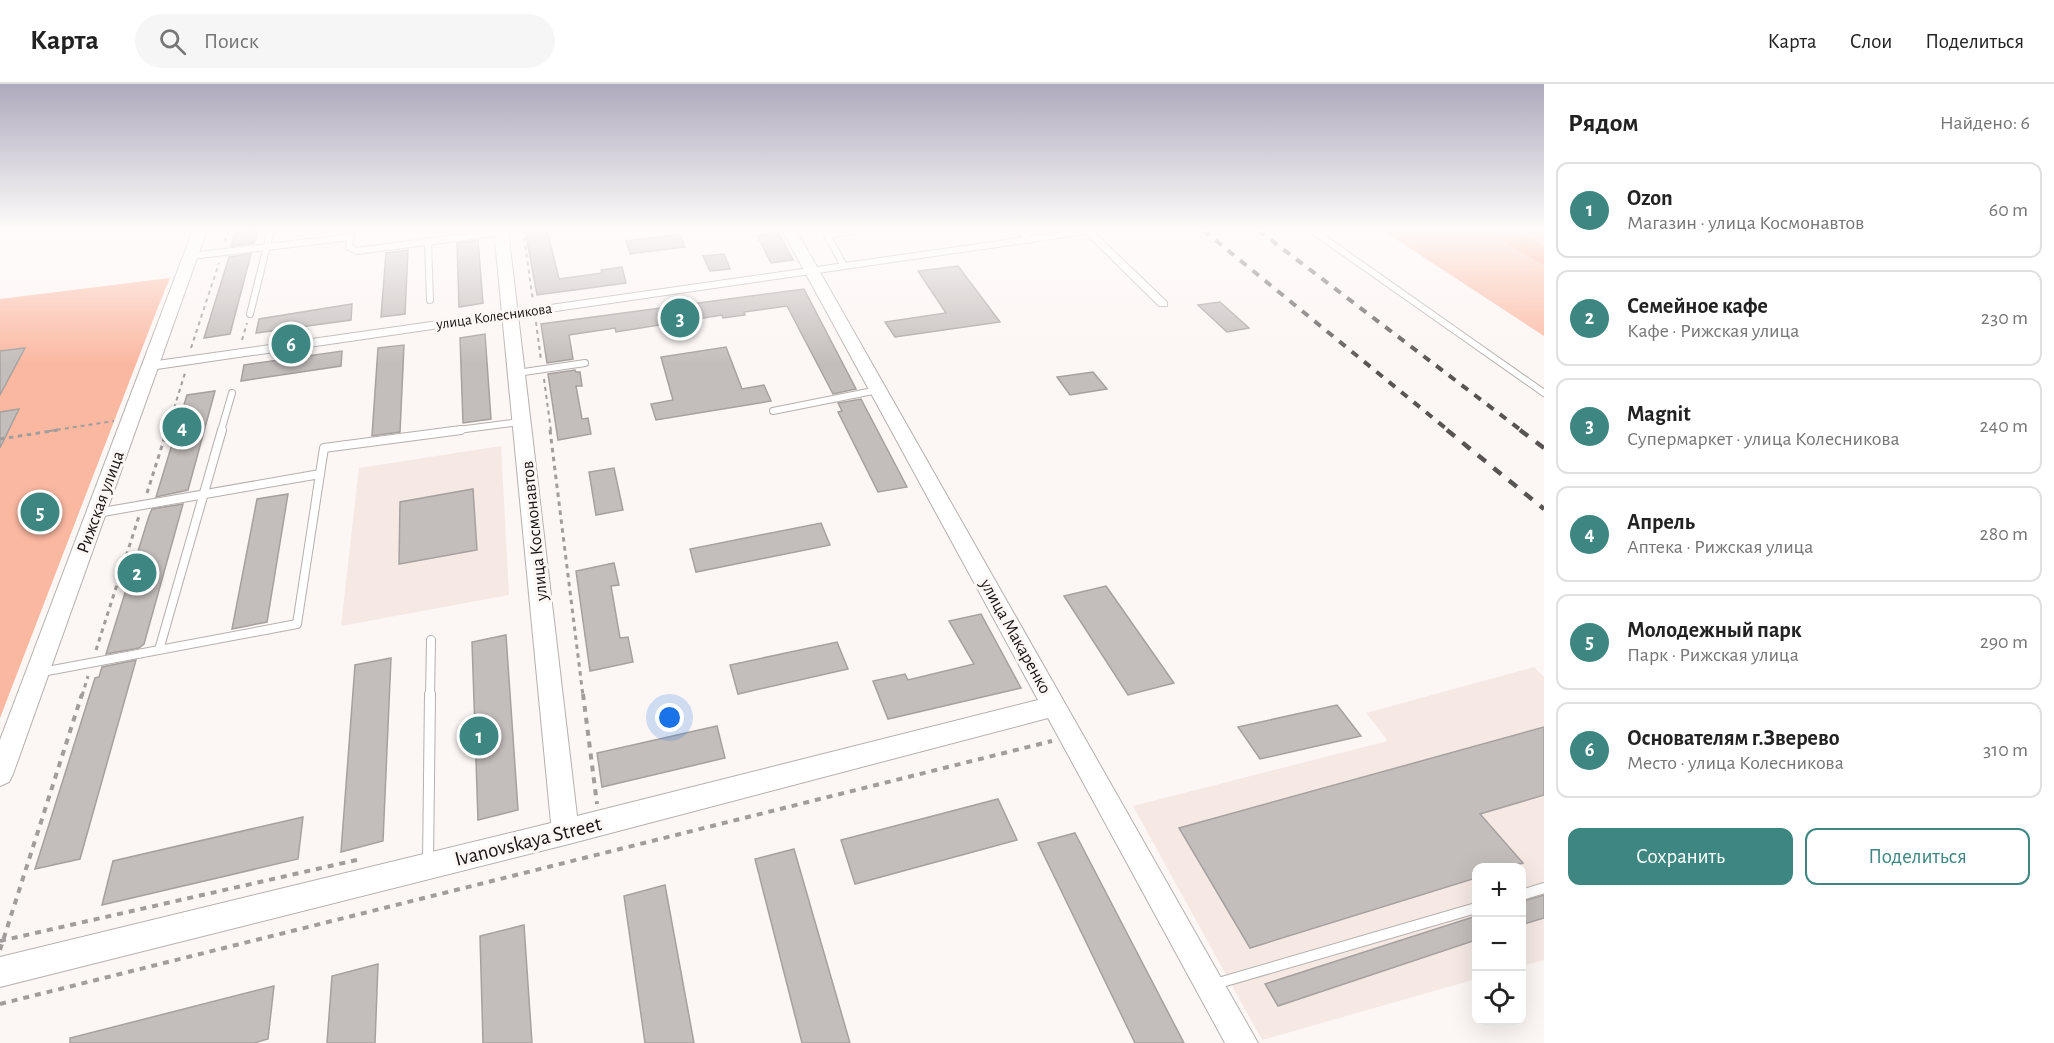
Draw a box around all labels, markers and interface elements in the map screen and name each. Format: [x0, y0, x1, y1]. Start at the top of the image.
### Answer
search box [135, 14, 555, 68]
icon: search [156, 25, 189, 58]
text: Карта [30, 27, 99, 55]
text: Поиск [204, 30, 259, 52]
text: Карта [1767, 31, 1817, 52]
text: Слои [1850, 31, 1892, 52]
text: Поделиться [1925, 31, 2024, 52]
text: Рядом [1568, 110, 1639, 136]
text: Найдено: 6 [1940, 113, 2030, 133]
text: Ozon [1627, 187, 1673, 209]
text: 1 [1586, 200, 1593, 220]
text: 60 m [1989, 200, 2028, 220]
text: Магазин · улица Космонавтов [1627, 213, 1864, 233]
text: Семейное кафе [1627, 295, 1768, 317]
pin: 3 [660, 296, 700, 340]
street label: улица Колесникова [434, 301, 553, 332]
text: 2 [1585, 308, 1594, 328]
text: 230 m [1981, 308, 2028, 328]
text: Кафе · Рижская улица [1627, 321, 1799, 341]
pin: 6 [272, 322, 310, 366]
text: Magnit [1627, 403, 1691, 425]
pin: 4 [162, 404, 201, 450]
text: 3 [1585, 416, 1594, 436]
text: 240 m [1979, 416, 2028, 436]
text: Супермаркет · улица Колесникова [1627, 429, 1900, 449]
street label: Рижская улица [74, 449, 128, 556]
street label: улица Космонавтов [519, 460, 551, 603]
pin: 5 [20, 490, 60, 534]
text: Апрель [1627, 511, 1695, 533]
text: 4 [1584, 524, 1595, 544]
text: 280 m [1980, 524, 2028, 544]
text: Аптека · Рижская улица [1627, 537, 1814, 557]
pin: 2 [118, 550, 156, 596]
street label: улица Макаренко [976, 575, 1054, 697]
text: Молодежный парк [1627, 619, 1802, 641]
text: 5 [1585, 632, 1594, 652]
text: 290 m [1980, 632, 2028, 652]
text: Парк · Рижская улица [1627, 645, 1799, 665]
your location [655, 703, 684, 732]
pin: 1 [460, 714, 498, 758]
text: Основателям г.Зверево [1627, 727, 1839, 749]
text: 6 [1585, 740, 1594, 760]
text: 310 m [1983, 740, 2028, 760]
text: Место · улица Колесникова [1627, 753, 1844, 773]
street label: Ivanovskaya Street [453, 813, 604, 870]
button: Сохранить [1568, 828, 1793, 885]
button: Поделиться [1805, 828, 2030, 885]
map controls [1472, 863, 1526, 1025]
button: + [1472, 863, 1526, 917]
button: − [1472, 917, 1526, 971]
button: locate [1472, 971, 1526, 1025]

